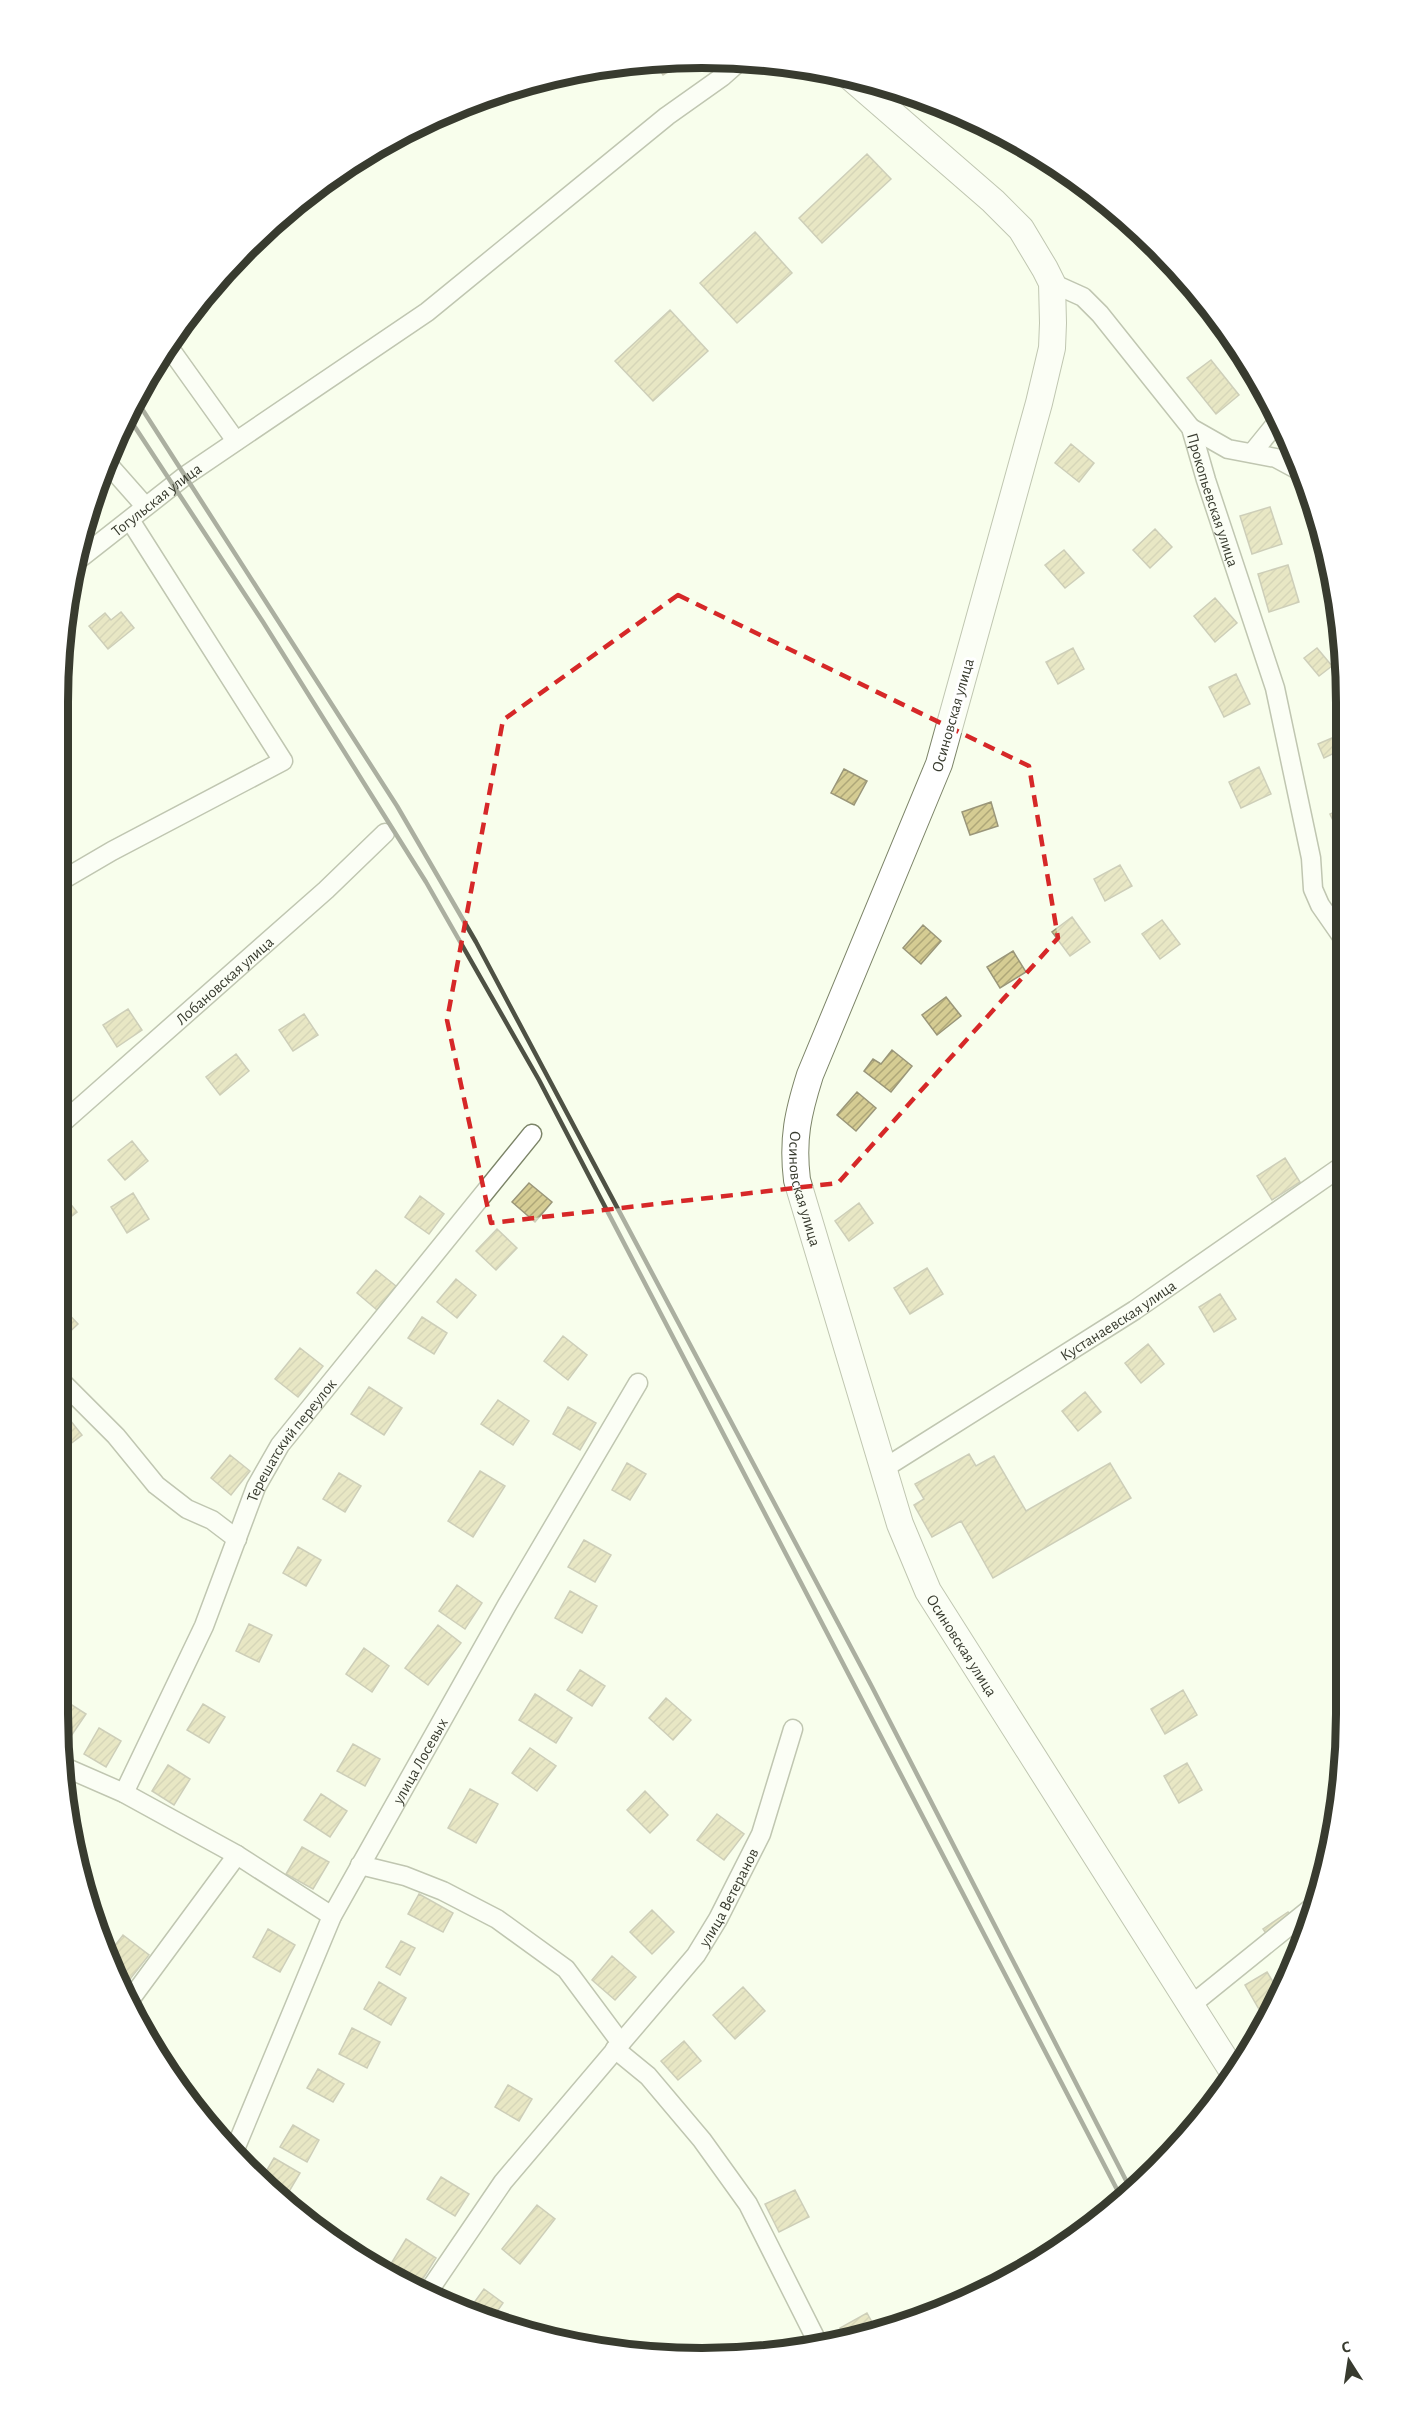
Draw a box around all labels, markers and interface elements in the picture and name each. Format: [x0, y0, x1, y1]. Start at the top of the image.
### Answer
street label: Прокопьевская улица [1184, 431, 1241, 569]
street label: Тогульская улица [109, 460, 204, 540]
street label: Осиновская улица [929, 657, 978, 774]
street label: Лобановская улица [173, 934, 277, 1028]
street label: Осиновская улица [786, 1130, 823, 1248]
street label: Кустанаевская улица [1058, 1277, 1179, 1364]
street label: Терешатский переулок [244, 1375, 340, 1504]
street label: Осиновская улица [923, 1592, 1000, 1700]
street label: улица Лосевых [389, 1716, 451, 1808]
street label: улица Ветеранов [696, 1846, 762, 1951]
north arrow [1319, 2331, 1379, 2391]
text: С [1340, 2339, 1352, 2356]

